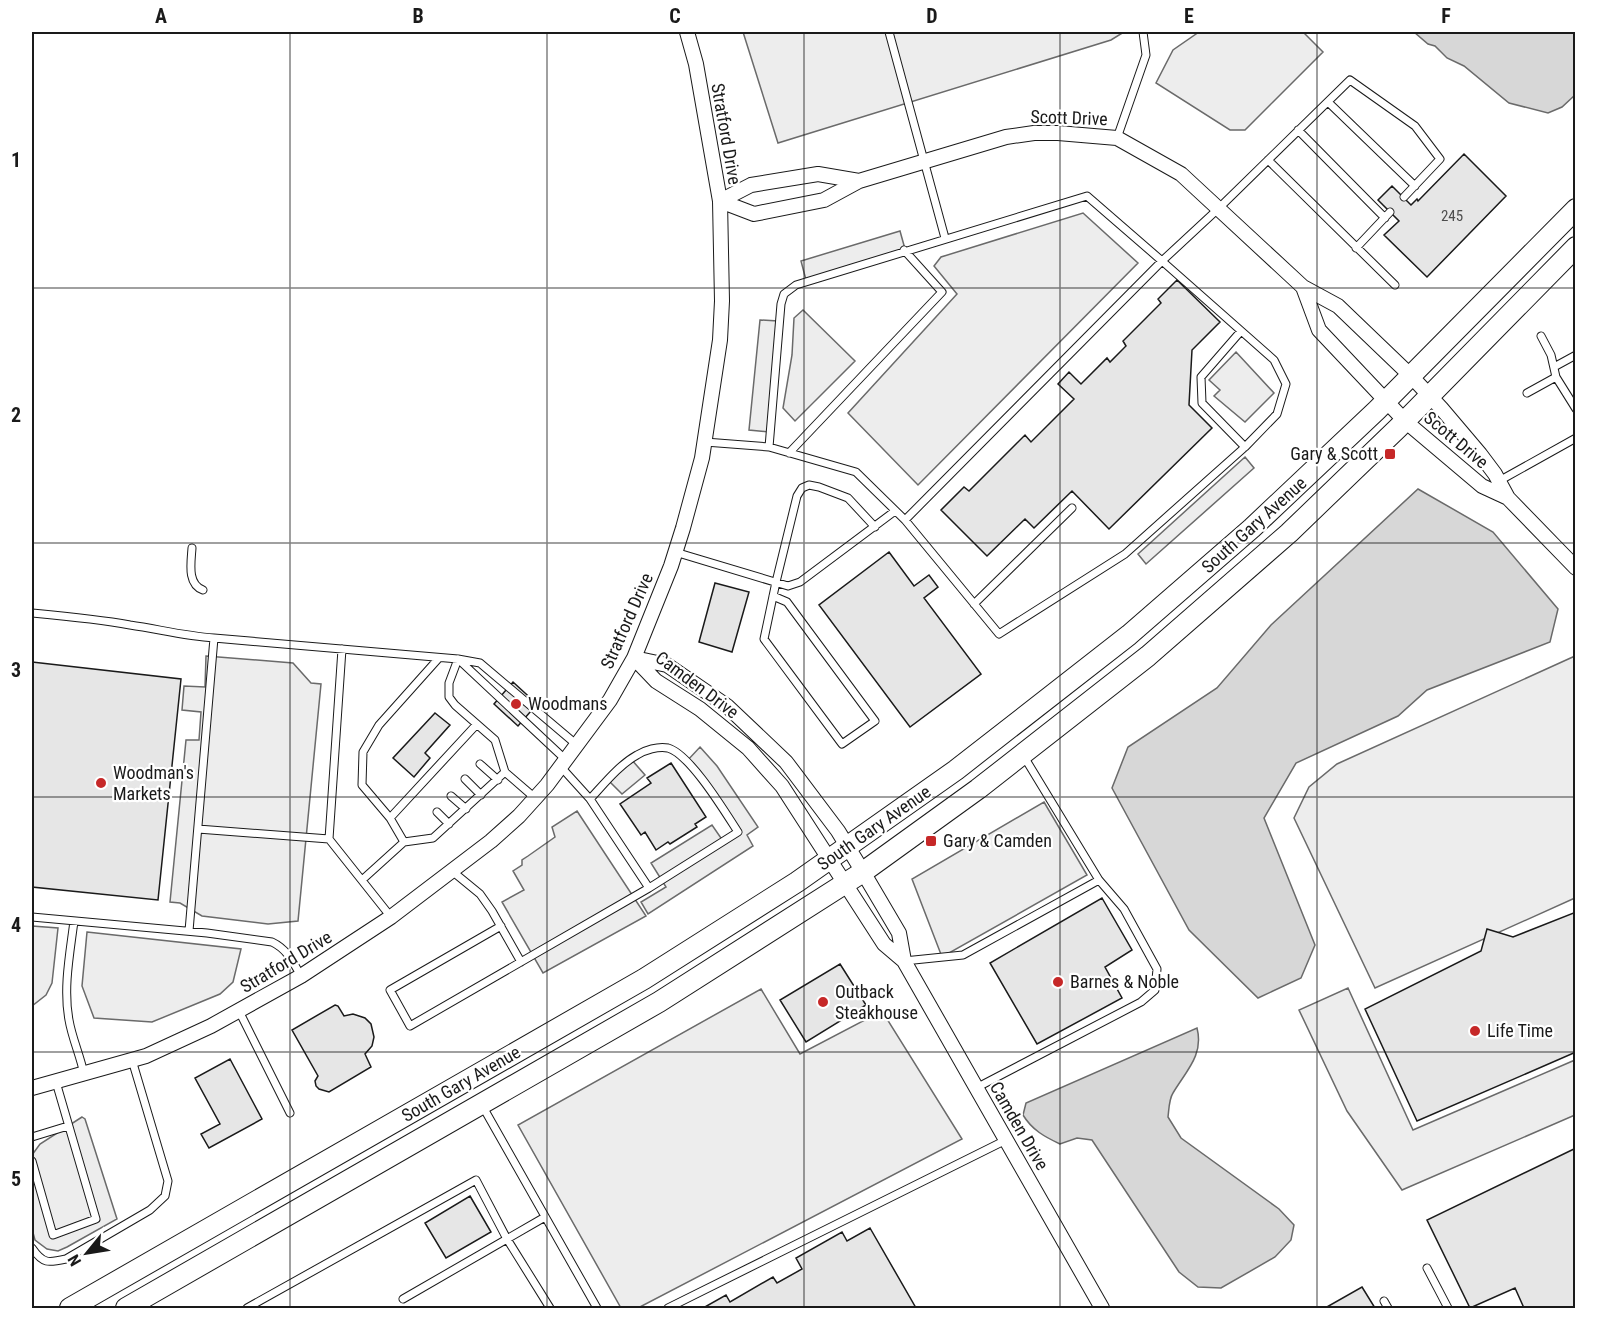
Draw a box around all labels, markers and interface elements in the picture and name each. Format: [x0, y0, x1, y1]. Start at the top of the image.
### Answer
text: A [155, 4, 167, 28]
text: B [412, 4, 424, 28]
text: C [669, 4, 681, 28]
text: D [926, 4, 938, 28]
text: E [1184, 4, 1194, 28]
text: F [1441, 4, 1451, 28]
street label: Stratford Drive [707, 81, 746, 186]
street label: Scott Drive [1030, 106, 1108, 129]
text: 1 [11, 148, 21, 172]
house number: 245 [1441, 207, 1463, 225]
text: 2 [11, 403, 21, 427]
street label: Scott Drive [1420, 407, 1493, 473]
place label: Gary & Scott [1290, 443, 1378, 464]
marker: Gary & Scott [1383, 447, 1397, 461]
street label: South Gary Avenue [1197, 472, 1310, 577]
street label: Stratford Drive [596, 570, 657, 672]
street label: Camden Drive [652, 647, 743, 723]
text: 3 [11, 658, 21, 682]
place label: Woodmans [528, 693, 608, 714]
marker: Woodmans [509, 697, 523, 711]
place label: Woodman's Markets [113, 762, 194, 804]
marker: Woodman's Markets [94, 776, 108, 790]
street label: South Gary Avenue [813, 781, 934, 875]
place label: Gary & Camden [943, 830, 1052, 851]
marker: Gary & Camden [924, 834, 938, 848]
text: 4 [11, 913, 21, 937]
street label: Stratford Drive [236, 926, 335, 997]
place label: Barnes & Noble [1070, 971, 1179, 992]
marker: Barnes & Noble [1051, 975, 1065, 989]
place label: Outback Steakhouse [835, 981, 918, 1023]
marker: Outback Steakhouse [816, 995, 830, 1009]
place label: Life Time [1487, 1020, 1553, 1041]
marker: Life Time [1468, 1024, 1482, 1038]
street label: South Gary Avenue [398, 1041, 524, 1126]
street label: Camden Drive [986, 1078, 1053, 1174]
text: 5 [11, 1167, 21, 1191]
north arrow [57, 1223, 117, 1283]
text: N [64, 1251, 85, 1269]

